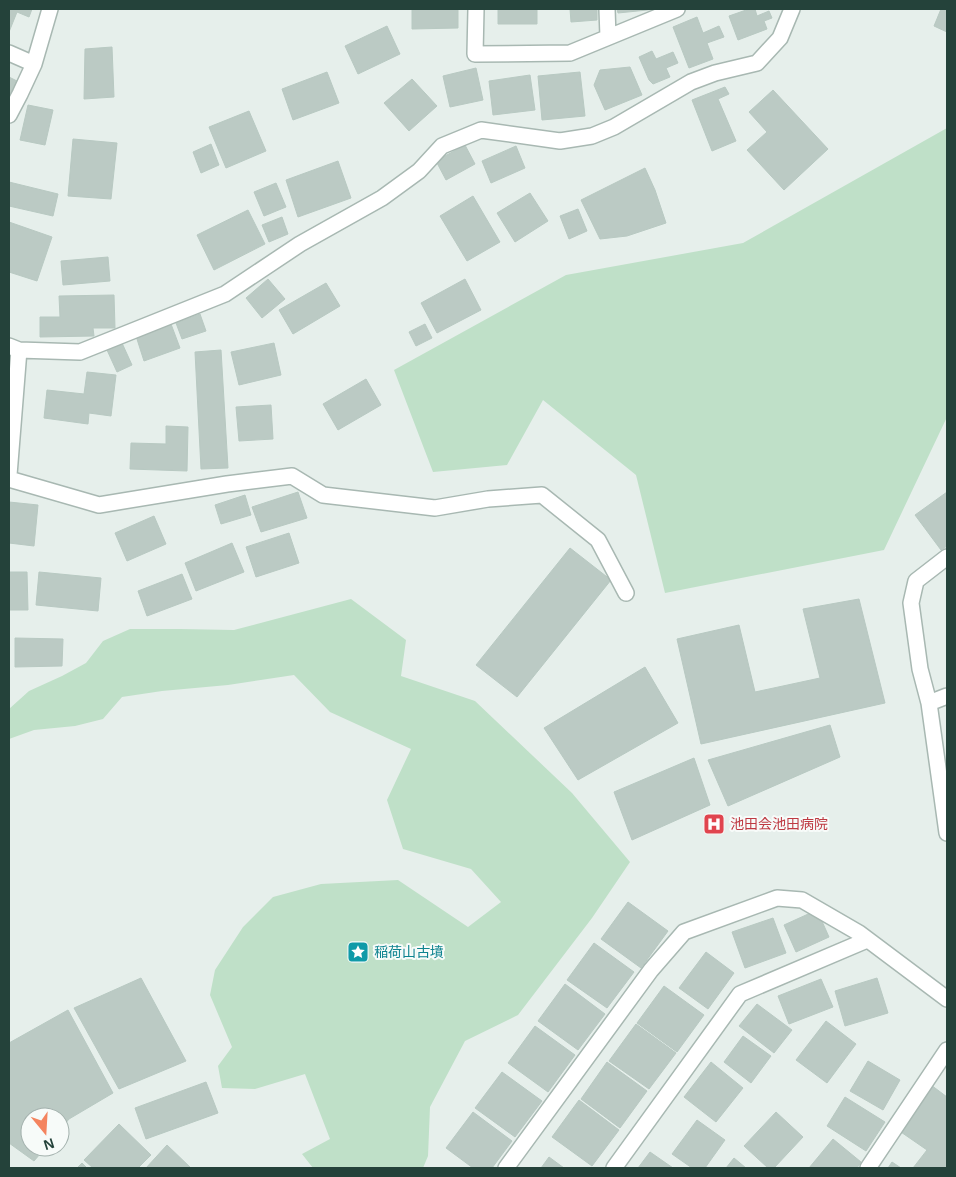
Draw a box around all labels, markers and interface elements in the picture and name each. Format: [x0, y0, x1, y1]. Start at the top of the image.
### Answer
hospital icon: 池田会池田病院 [702, 812, 726, 836]
place label: 池田会池田病院 [730, 816, 828, 832]
place icon: 稲荷山古墳 [346, 940, 370, 964]
place label: 稲荷山古墳 [374, 944, 444, 960]
north arrow [20, 1107, 70, 1157]
text: N [42, 1135, 56, 1154]

